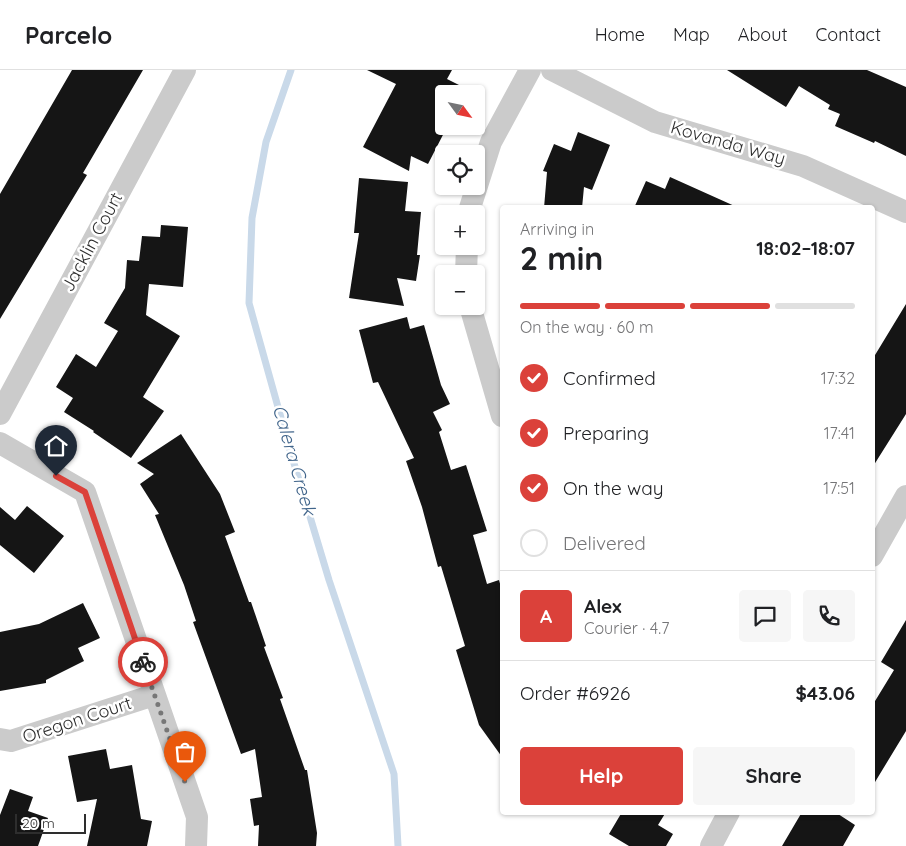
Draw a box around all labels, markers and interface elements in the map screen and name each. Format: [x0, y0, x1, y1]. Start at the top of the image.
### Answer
text: Parcelo [25, 20, 112, 50]
text: Home [595, 23, 645, 46]
text: Map [673, 23, 710, 46]
text: About [738, 23, 788, 46]
text: Contact [816, 23, 881, 46]
north arrow [435, 85, 485, 135]
map controls [435, 85, 485, 315]
street label: Kovanda Way [668, 115, 788, 170]
button: locate [435, 145, 485, 195]
street label: Jacklin Court [56, 188, 127, 295]
button: + [435, 205, 485, 255]
text: Arriving in [520, 219, 594, 239]
text: 18:02–18:07 [756, 236, 855, 260]
text: 2 min [520, 238, 603, 278]
button: − [435, 265, 485, 315]
text: On the way · 60 m [520, 317, 654, 337]
icon: check [520, 364, 548, 392]
text: Confirmed [563, 366, 656, 390]
text: 17:32 [821, 368, 855, 388]
water label: Calera Creek [268, 402, 323, 520]
icon: check [520, 419, 548, 447]
text: Preparing [563, 421, 649, 445]
text: 17:41 [824, 423, 855, 443]
pin [35, 425, 77, 476]
icon: home [42, 432, 70, 460]
icon: check [520, 474, 548, 502]
text: On the way [563, 476, 664, 500]
text: 17:51 [823, 478, 855, 498]
text: Delivered [563, 531, 646, 555]
button: chat [739, 590, 791, 642]
button: phone [803, 590, 855, 642]
text: Alex [584, 594, 622, 618]
text: A [540, 604, 552, 628]
text: Courier · 4.7 [584, 618, 669, 638]
courier [118, 637, 168, 687]
icon: bike [129, 648, 157, 676]
text: Order #6926 [520, 681, 630, 705]
text: $43.06 [795, 681, 855, 705]
street label: Oregon Court [19, 691, 134, 748]
pin [164, 731, 206, 782]
icon: bag [171, 738, 199, 766]
button: Help [520, 747, 683, 805]
button: Share [693, 747, 855, 805]
scale bar [15, 811, 86, 834]
text: 20 m [22, 814, 55, 832]

